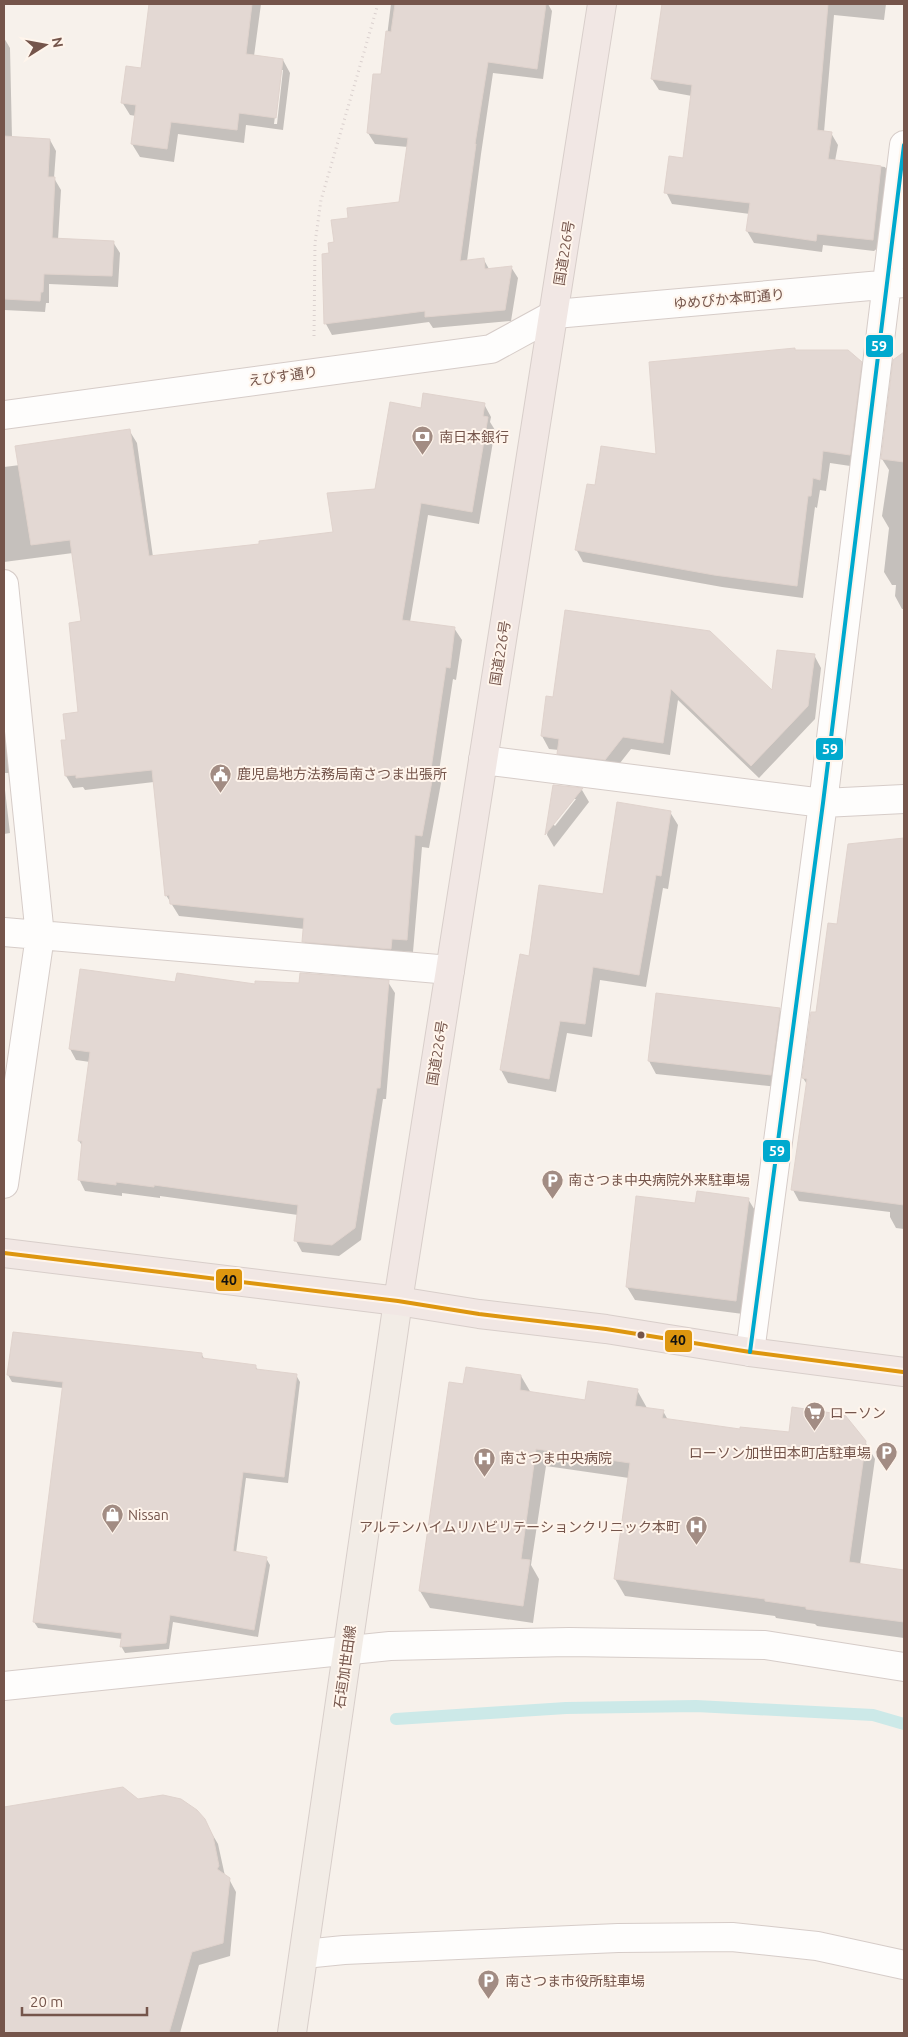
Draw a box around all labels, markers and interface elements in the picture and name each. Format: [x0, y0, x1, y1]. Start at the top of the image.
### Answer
north arrow [20, 20, 70, 70]
text: N [49, 36, 67, 49]
street label: 国道226号 [551, 219, 577, 287]
street label: ゆめぴか本町通り [673, 286, 785, 312]
line badge: 59 [865, 334, 894, 358]
text: 59 [871, 338, 887, 354]
street label: えびす通り [247, 363, 319, 389]
bank icon: 南日本銀行 [411, 425, 435, 456]
place label: 南日本銀行 [439, 429, 509, 445]
street label: 国道226号 [487, 619, 513, 687]
line badge: 59 [815, 737, 844, 761]
text: 59 [822, 741, 838, 757]
public building icon: 鹿児島地方法務局南さつま出張所 [209, 762, 233, 793]
place label: 鹿児島地方法務局南さつま出張所 [237, 766, 447, 782]
street label: 国道226号 [424, 1019, 450, 1087]
line badge: 59 [762, 1139, 791, 1163]
text: 59 [769, 1143, 785, 1159]
parking icon: 南さつま中央病院外来駐車場 [540, 1168, 564, 1199]
place label: 南さつま中央病院外来駐車場 [568, 1172, 750, 1188]
line badge: 40 [215, 1268, 243, 1292]
text: 40 [221, 1272, 237, 1288]
line badge: 40 [664, 1329, 693, 1353]
unlabelled marker [636, 1330, 646, 1340]
text: 40 [670, 1332, 686, 1348]
supermarket icon: ローソン [802, 1401, 826, 1432]
place label: ローソン [830, 1405, 886, 1421]
parking icon: ローソン加世田本町店駐車場 [875, 1441, 899, 1472]
place label: ローソン加世田本町店駐車場 [689, 1445, 871, 1461]
hospital icon: 南さつま中央病院 [472, 1446, 496, 1477]
place label: 南さつま中央病院 [500, 1450, 612, 1466]
shop icon: Nissan [100, 1503, 124, 1534]
place label: Nissan [128, 1507, 169, 1523]
hospital icon: アルテンハイムリハビリテーションクリニック本町 [684, 1515, 708, 1546]
place label: アルテンハイムリハビリテーションクリニック本町 [359, 1519, 680, 1535]
street label: 石垣加世田線 [331, 1624, 359, 1710]
parking icon: 南さつま市役所駐車場 [477, 1969, 501, 2000]
place label: 南さつま市役所駐車場 [505, 1973, 645, 1989]
scale bar [22, 1984, 148, 2016]
text: 20 m [30, 1993, 63, 2010]

